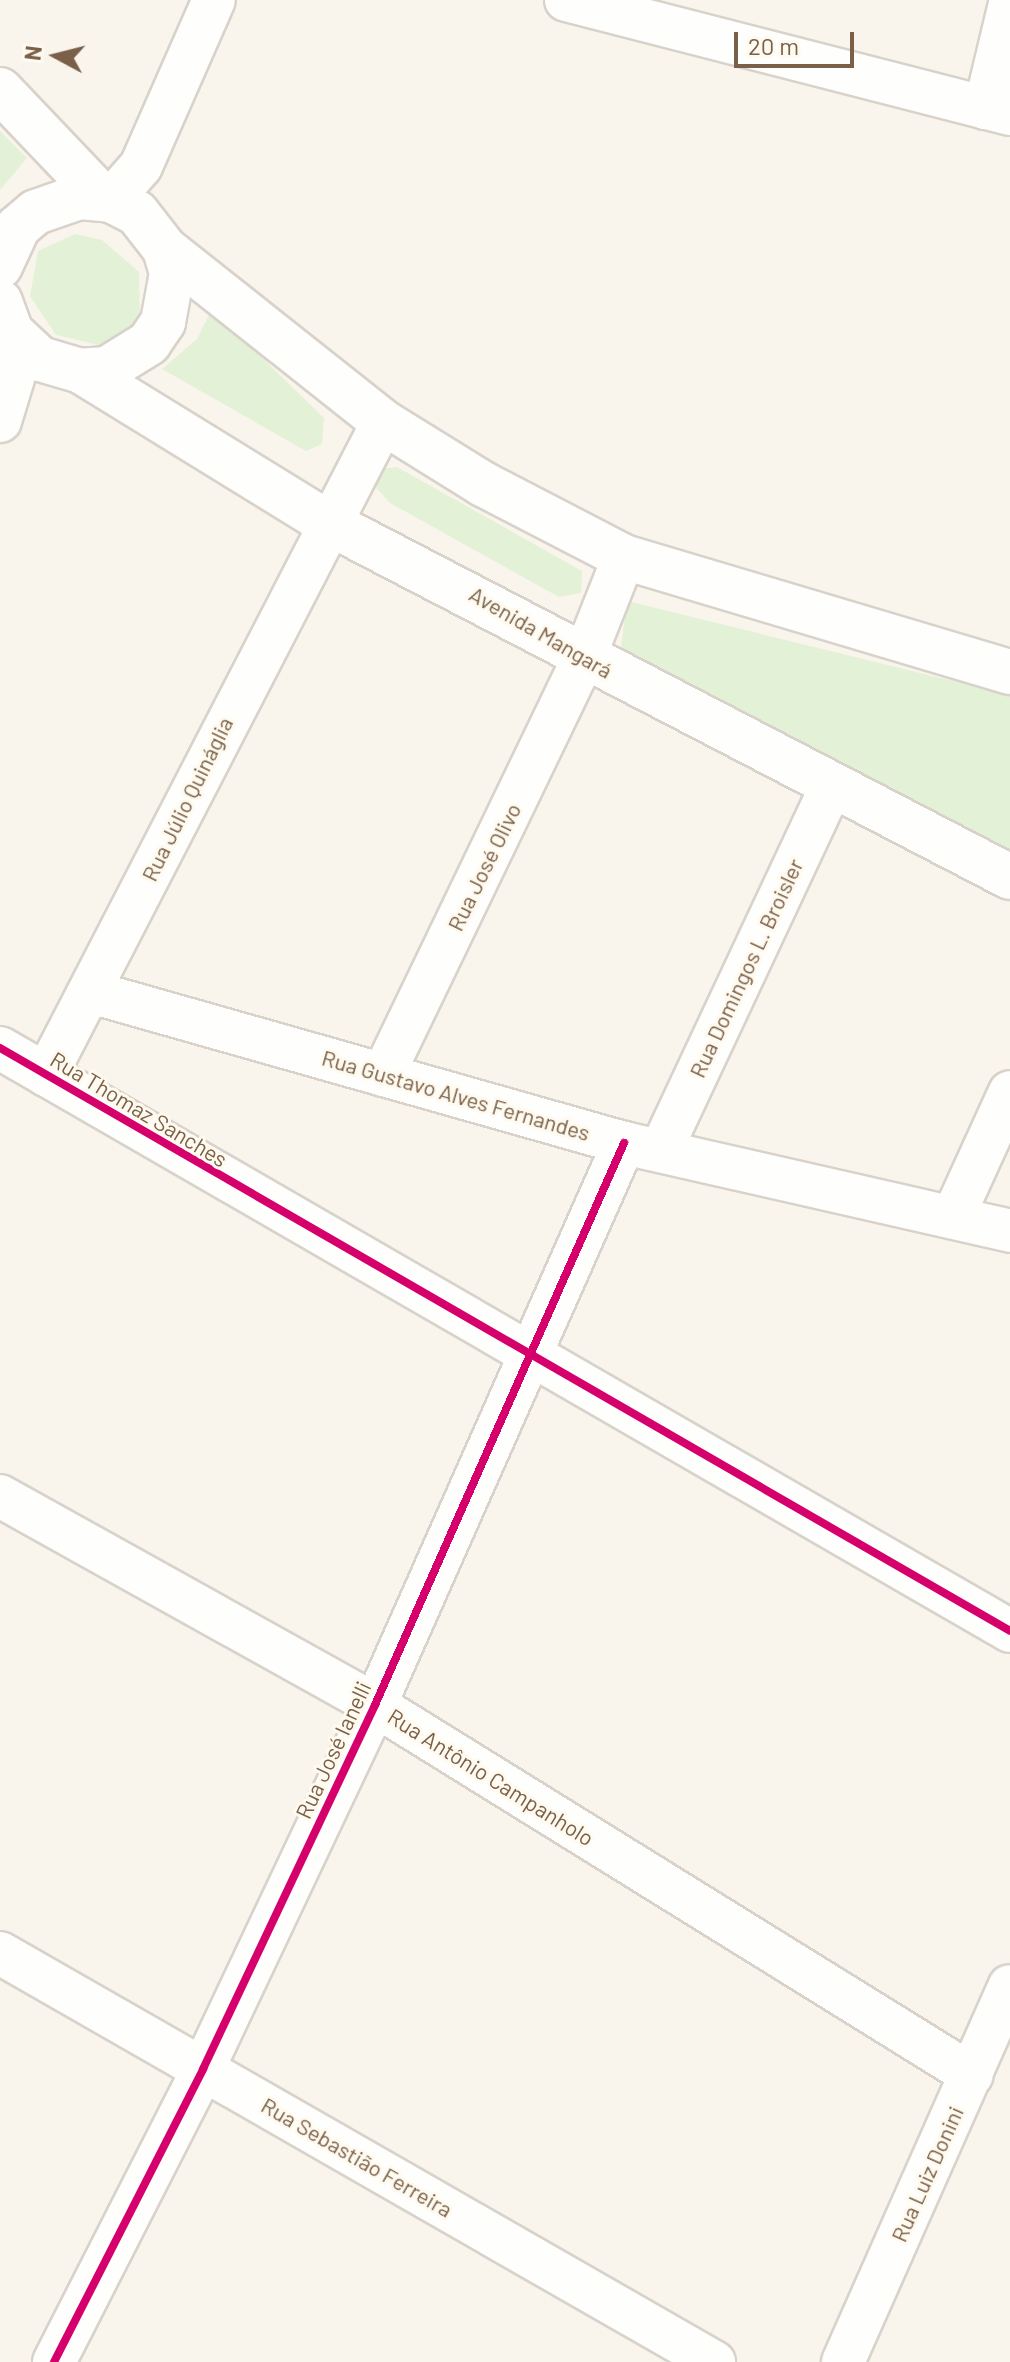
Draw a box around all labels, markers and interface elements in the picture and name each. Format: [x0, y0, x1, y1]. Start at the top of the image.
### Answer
north arrow [16, 16, 96, 96]
scale bar [738, 16, 858, 66]
text: 20 m [748, 31, 799, 60]
text: N [18, 44, 46, 62]
street label: Avenida Mangará [465, 580, 617, 684]
street label: Rua Júlio Quináglia [136, 713, 238, 885]
street label: Rua José Olivo [442, 799, 526, 935]
street label: Rua Domingos L. Broisler [684, 854, 808, 1082]
street label: Rua Gustavo Alves Fernandes [319, 1044, 593, 1146]
street label: Rua Thomaz Sanches [46, 1046, 232, 1172]
street label: Rua José Ianelli [290, 1677, 376, 1823]
street label: Rua Antônio Campanholo [383, 1703, 599, 1851]
street label: Rua Sebastião Ferreira [257, 2092, 457, 2222]
street label: Rua Luiz Donini [885, 2102, 969, 2246]

